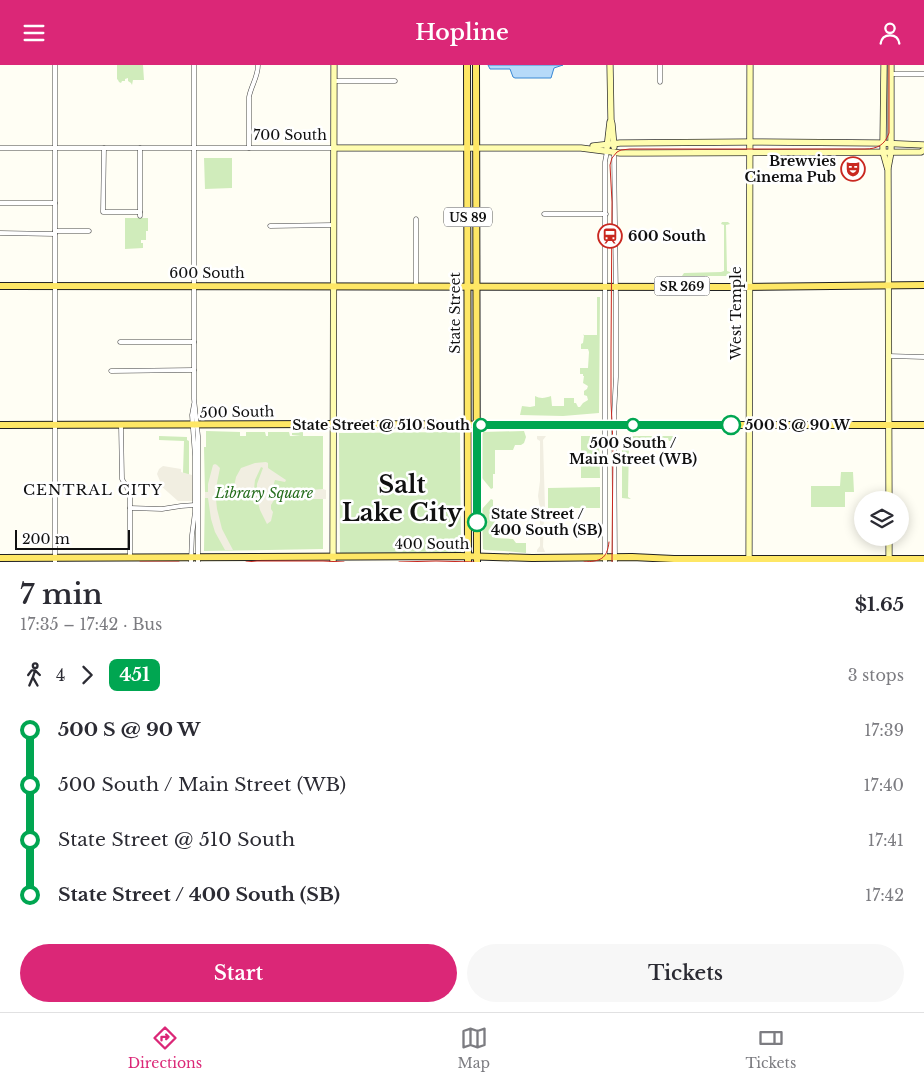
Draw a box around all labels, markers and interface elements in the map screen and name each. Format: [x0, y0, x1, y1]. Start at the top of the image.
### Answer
icon: menu [20, 19, 48, 47]
text: Hopline [415, 19, 509, 46]
icon: person [876, 19, 904, 47]
street label: 700 South [253, 126, 327, 144]
place label: Brewvies Cinema Pub [744, 152, 836, 186]
theatre icon: Brewvies Cinema Pub [840, 156, 866, 182]
road number: US 89 [444, 207, 492, 227]
station icon: 600 South [597, 223, 623, 249]
place label: 600 South [628, 227, 706, 245]
street label: 600 South [169, 264, 245, 282]
street label: West Temple [727, 266, 745, 361]
street label: State Street [446, 272, 464, 354]
road number: SR 269 [654, 277, 710, 295]
street label: 500 South [200, 402, 275, 422]
marker: 500 S @ 90 W [721, 415, 741, 435]
place label: State Street @ 510 South [292, 416, 470, 434]
place label: 500 S @ 90 W [745, 416, 851, 434]
marker: State Street @ 510 South [474, 418, 488, 432]
marker: 500 South / Main Street (WB) [626, 418, 640, 432]
place label: 500 South / Main Street (WB) [569, 434, 697, 468]
district label: Salt Lake City [342, 470, 463, 527]
district label: CENTRAL CITY [23, 480, 163, 499]
park label: Library Square [214, 484, 314, 502]
map controls [854, 491, 909, 546]
button: layers [854, 491, 909, 546]
place label: State Street / 400 South (SB) [491, 505, 602, 539]
marker: State Street / 400 South (SB) [467, 512, 487, 532]
scale bar [15, 527, 130, 550]
text: 200 m [22, 530, 70, 548]
street label: 400 South [395, 535, 470, 553]
text: 7 min [20, 577, 103, 612]
text: $1.65 [855, 593, 904, 616]
text: 17:35 – 17:42 · Bus [20, 614, 162, 634]
icon: walk [20, 661, 48, 689]
icon: forward [73, 661, 101, 689]
text: 451 [119, 664, 150, 686]
text: 4 [56, 665, 65, 685]
text: 3 stops [848, 665, 904, 685]
text: 500 S @ 90 W [58, 718, 201, 741]
text: 17:39 [864, 720, 904, 740]
text: 500 South / Main Street (WB) [58, 773, 346, 796]
text: 17:40 [863, 775, 904, 795]
text: State Street @ 510 South [58, 828, 295, 851]
text: 17:41 [868, 830, 904, 850]
text: State Street / 400 South (SB) [58, 883, 340, 906]
text: 17:42 [865, 885, 904, 905]
button: Start [20, 944, 457, 1002]
button: Tickets [467, 944, 904, 1002]
tab: Directions [128, 1024, 202, 1072]
tab: Map [458, 1024, 490, 1072]
tab: Tickets [745, 1024, 796, 1072]

